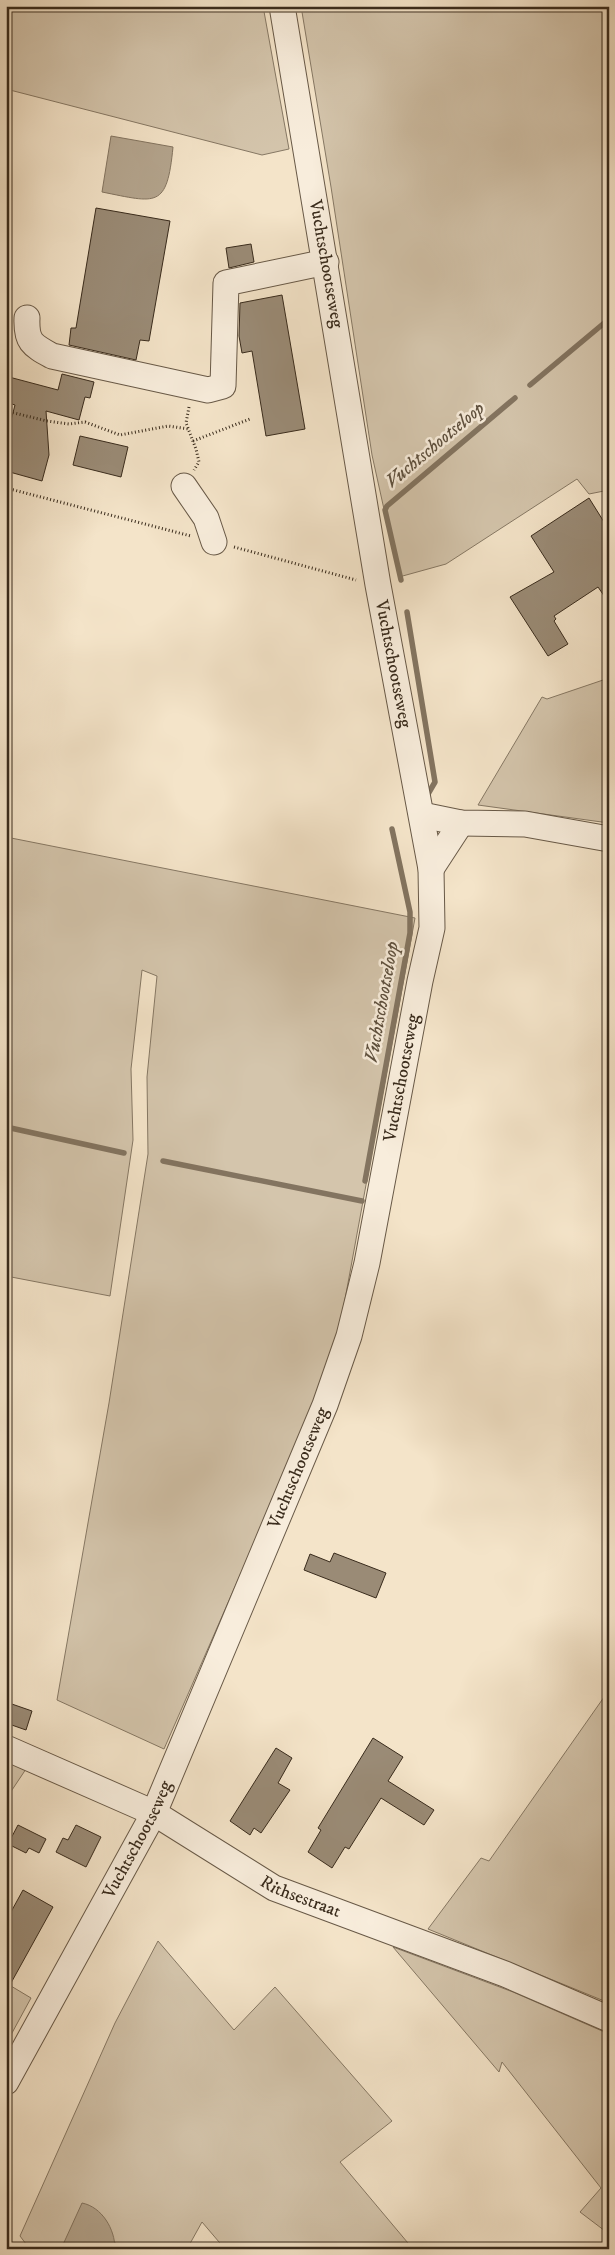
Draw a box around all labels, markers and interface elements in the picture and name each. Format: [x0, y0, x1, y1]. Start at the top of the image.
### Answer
street label: Vuchtschootseweg [304, 197, 348, 330]
water label: Vuchtschootseloop [381, 397, 490, 494]
street label: Vuchtschootseweg [370, 597, 416, 730]
water label: Vuchtschootseloop [360, 940, 405, 1065]
street label: Vuchtschootseweg [379, 1012, 425, 1145]
street label: Vuchtschootseweg [263, 1404, 334, 1533]
street label: Vuchtschootseweg [98, 1777, 177, 1903]
street label: Rithsestraat [256, 1871, 344, 1923]

